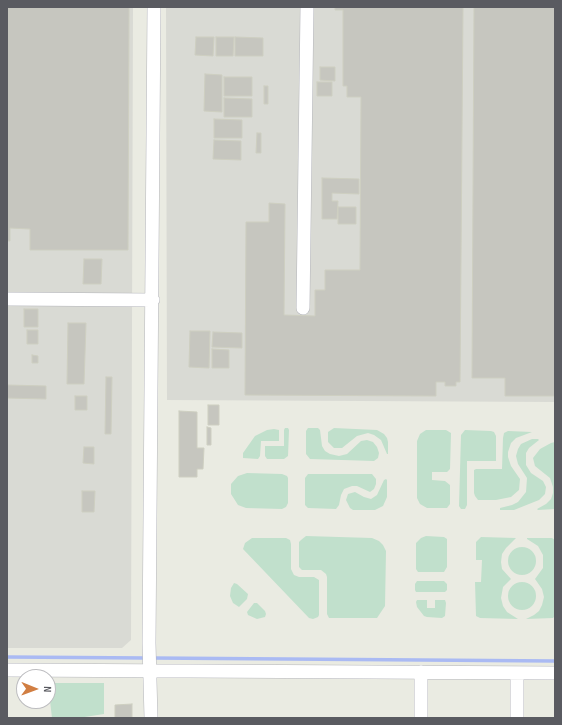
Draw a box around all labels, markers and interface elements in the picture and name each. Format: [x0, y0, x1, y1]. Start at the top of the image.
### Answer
north arrow [16, 669, 56, 709]
text: N [41, 686, 54, 692]

